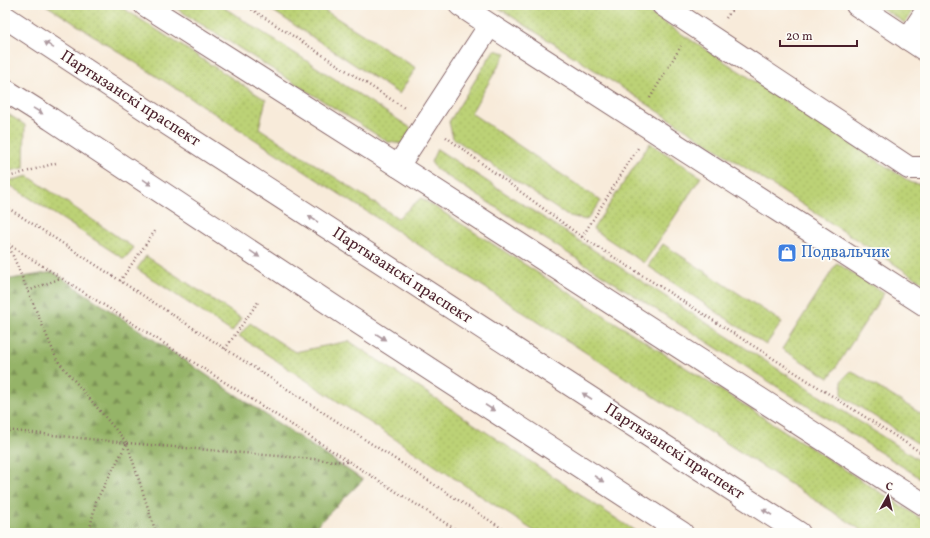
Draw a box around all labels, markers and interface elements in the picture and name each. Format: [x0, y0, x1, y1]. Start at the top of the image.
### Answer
scale bar [780, 22, 857, 48]
text: 20 m [786, 29, 813, 45]
one-way arrow [43, 42, 55, 49]
street label: Партызанскі праспект [56, 45, 204, 153]
one-way arrow [33, 107, 43, 115]
one-way arrow [141, 179, 153, 186]
one-way arrow [307, 215, 319, 222]
street label: Партызанскі праспект [328, 222, 476, 330]
shop icon: Подвальчик [776, 242, 798, 264]
place label: Подвальчик [801, 242, 890, 264]
one-way arrow [250, 250, 260, 258]
one-way arrow [376, 333, 386, 341]
one-way arrow [581, 392, 593, 399]
street label: Партызанскі праспект [600, 398, 748, 506]
one-way arrow [485, 404, 495, 412]
one-way arrow [594, 475, 604, 483]
north arrow [868, 476, 908, 516]
text: С [885, 480, 894, 496]
one-way arrow [762, 508, 772, 516]

